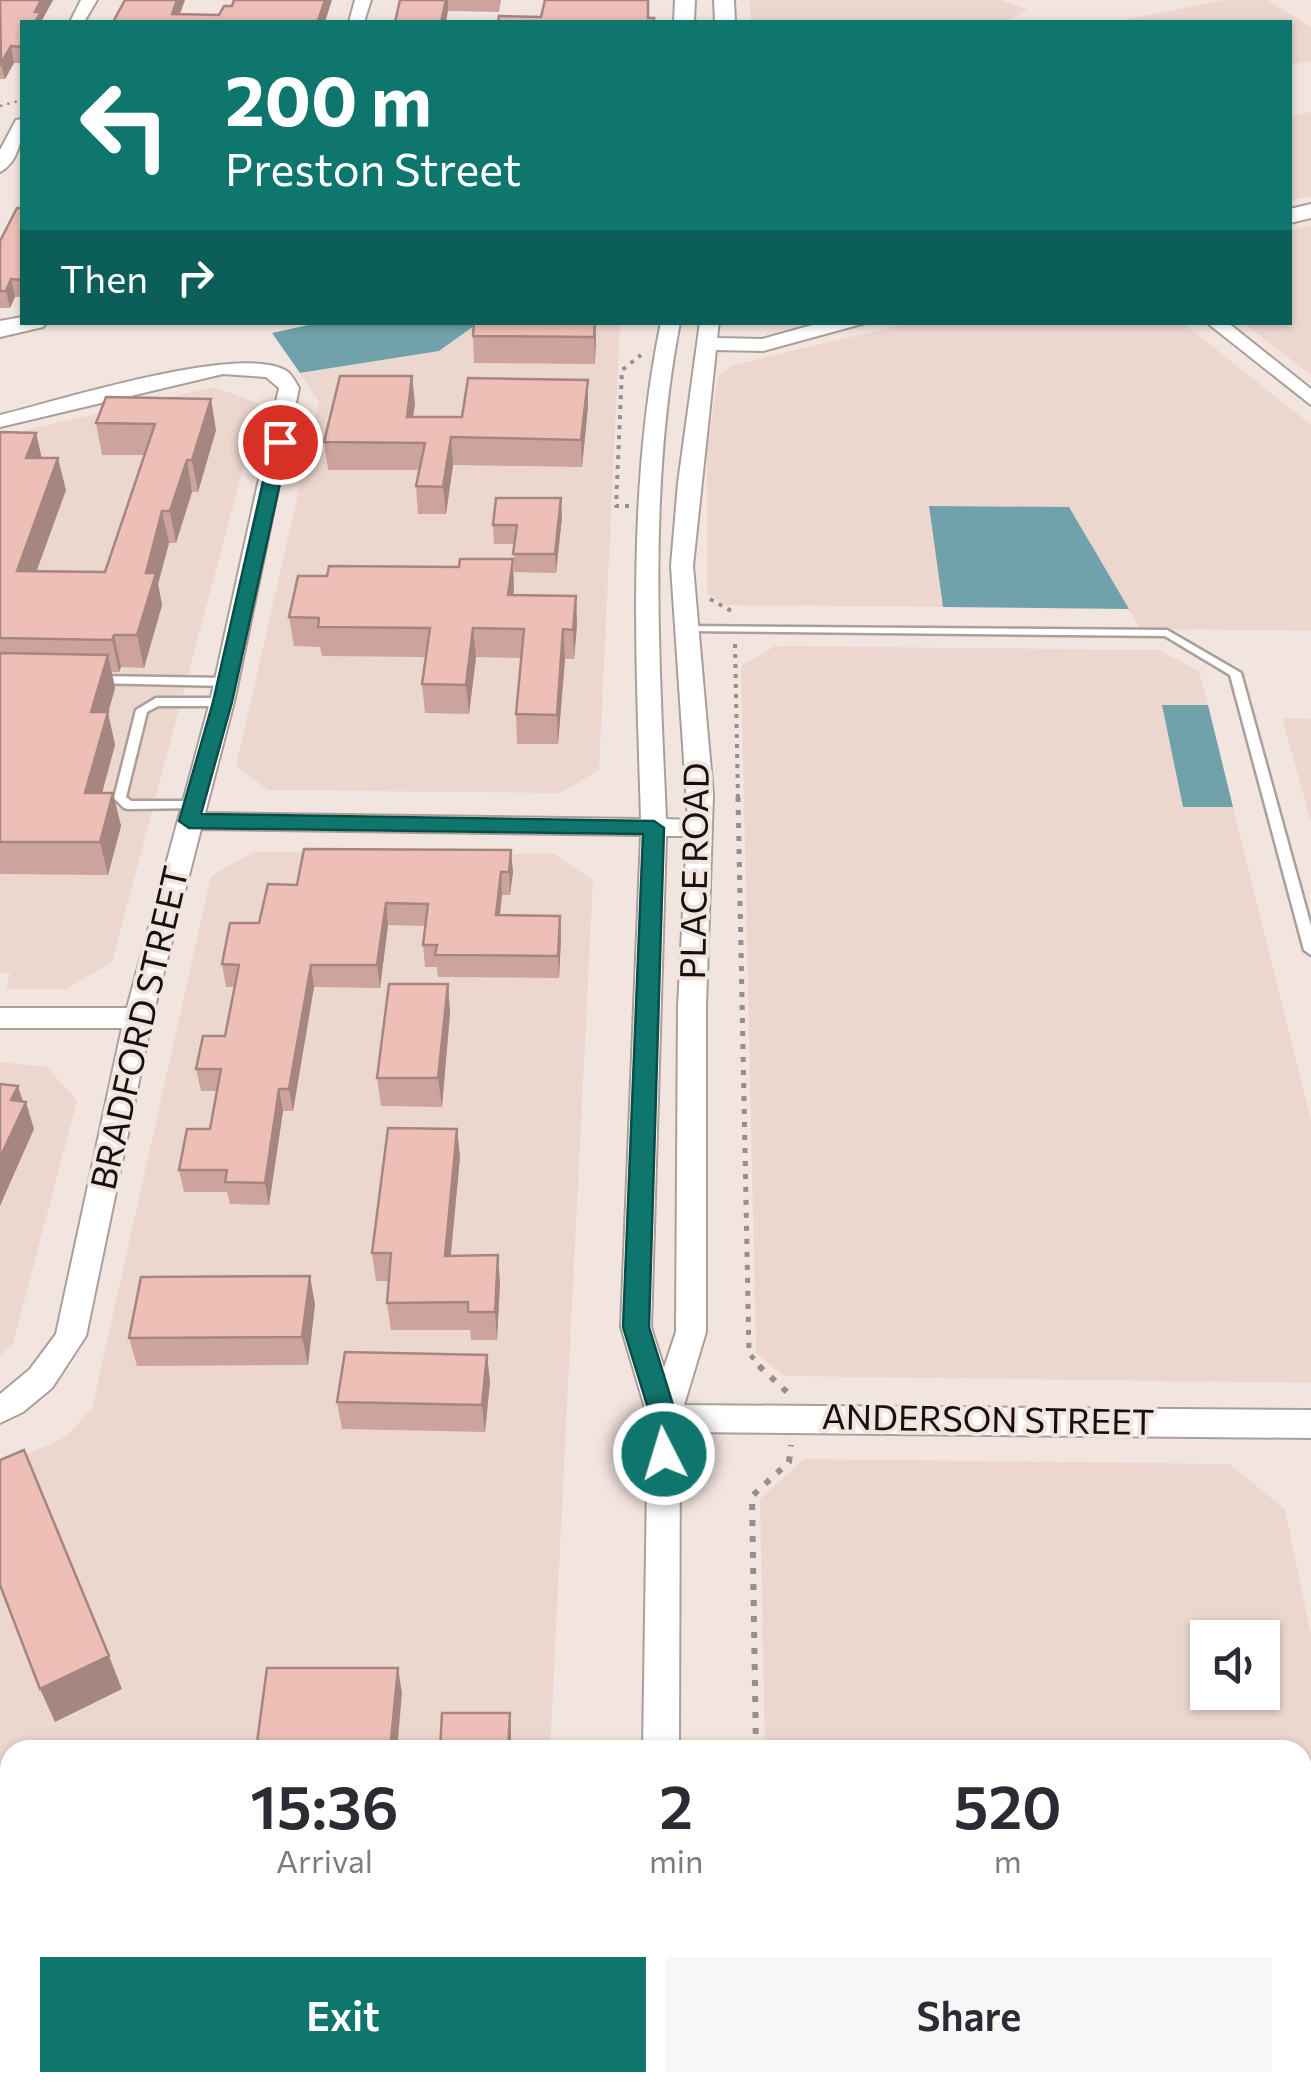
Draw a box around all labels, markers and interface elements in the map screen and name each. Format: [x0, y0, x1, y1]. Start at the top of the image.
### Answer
text: 200 m [225, 55, 432, 140]
icon: left [60, 60, 190, 190]
text: Preston Street [225, 140, 521, 195]
icon: right [168, 250, 223, 305]
text: Then [60, 254, 148, 301]
pin [238, 400, 323, 485]
icon: arrive [253, 415, 308, 470]
street label: PLACE ROAD [669, 762, 716, 980]
street label: BRADFORD STREET [79, 862, 196, 1193]
street label: ANDERSON STREET [821, 1393, 1155, 1442]
position arrow [612, 1402, 716, 1506]
map controls [1190, 1620, 1280, 1710]
button: sound [1190, 1620, 1280, 1710]
text: 15:36 [250, 1768, 399, 1841]
text: 2 [659, 1768, 693, 1841]
text: 520 [954, 1768, 1062, 1841]
text: Arrival [276, 1840, 373, 1880]
text: min [649, 1840, 703, 1880]
text: m [994, 1840, 1022, 1880]
button: Exit [40, 1957, 646, 2072]
button: Share [666, 1957, 1272, 2072]

